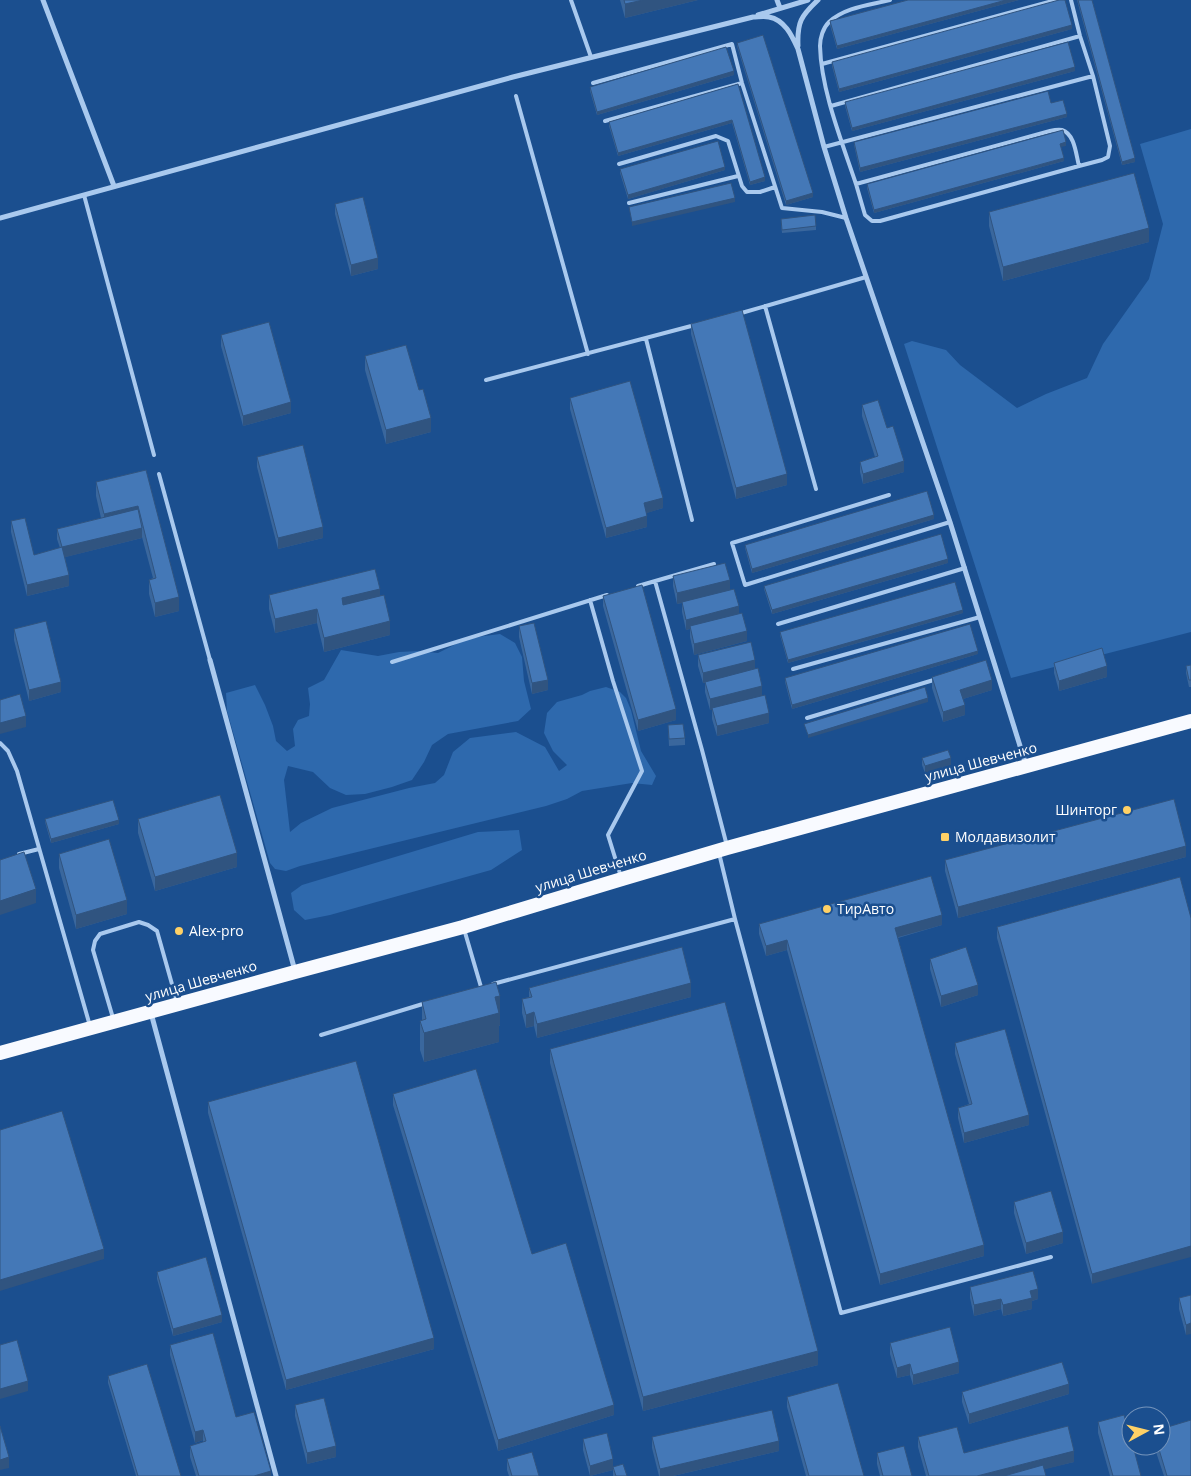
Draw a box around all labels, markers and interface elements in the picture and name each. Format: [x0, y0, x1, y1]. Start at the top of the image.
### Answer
street label: улица Шевченко [923, 737, 1039, 786]
place label: Шинторг [1055, 800, 1117, 819]
marker: Шинторг [1121, 804, 1133, 816]
place label: Молдавизолит [955, 827, 1056, 846]
marker: Молдавизолит [939, 831, 951, 843]
street label: улица Шевченко [533, 845, 649, 896]
place label: ТирАвто [837, 899, 894, 918]
marker: ТирАвто [821, 903, 833, 915]
place label: Alex-pro [189, 921, 244, 940]
marker: Alex-pro [173, 925, 185, 937]
street label: улица Шевченко [143, 955, 259, 1006]
north arrow [1121, 1406, 1171, 1456]
text: N [1149, 1423, 1170, 1436]

